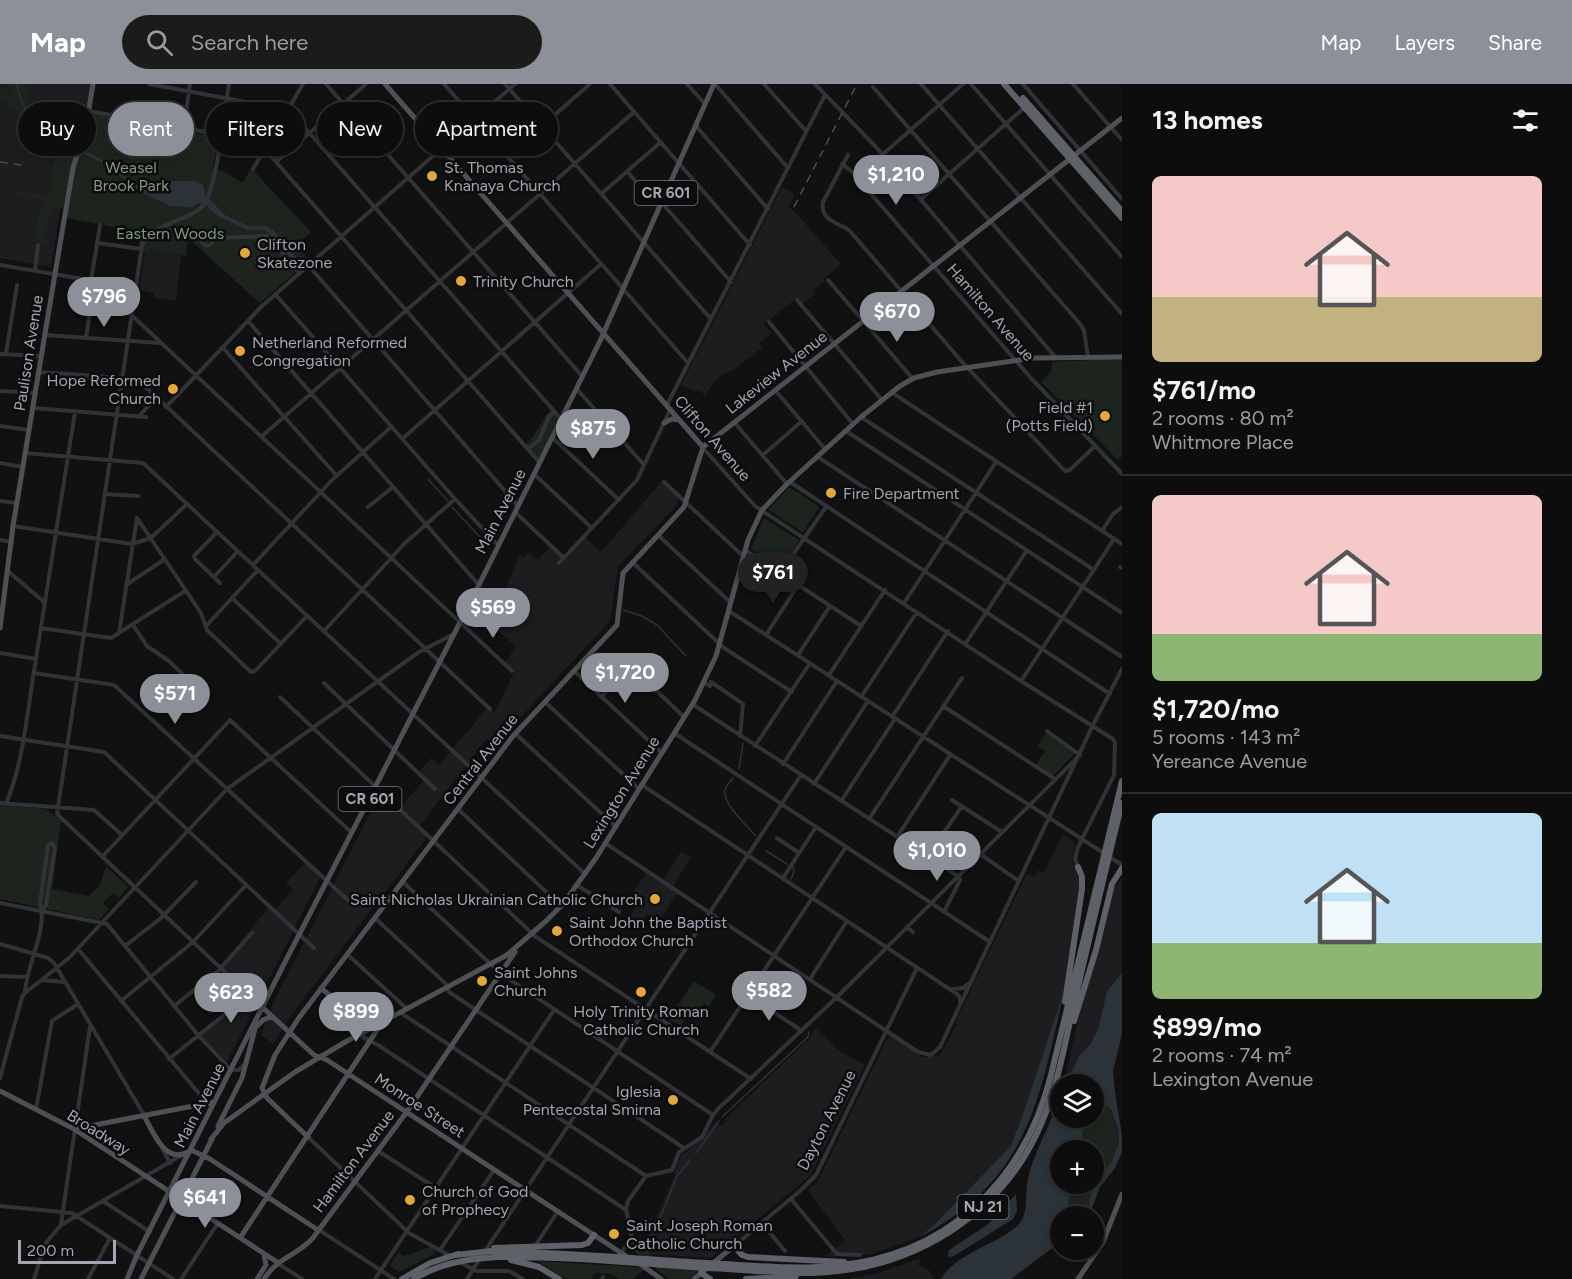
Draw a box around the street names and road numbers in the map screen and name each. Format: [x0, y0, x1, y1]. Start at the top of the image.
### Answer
road number: CR 601 [634, 181, 698, 205]
street label: Hamilton Avenue [943, 260, 1038, 365]
street label: Paulison Avenue [10, 293, 47, 412]
street label: Lakeview Avenue [722, 327, 831, 418]
street label: Clifton Avenue [670, 392, 755, 485]
street label: Main Avenue [471, 466, 530, 557]
street label: Central Avenue [439, 710, 522, 809]
street label: Lexington Avenue [579, 732, 664, 852]
road number: CR 601 [338, 787, 401, 811]
street label: Main Avenue [170, 1060, 229, 1151]
street label: Dayton Avenue [793, 1067, 860, 1173]
street label: Monroe Street [371, 1069, 468, 1142]
street label: Broadway [64, 1106, 134, 1160]
street label: Hamilton Avenue [309, 1106, 398, 1216]
road number: NJ 21 [958, 1195, 1008, 1219]

